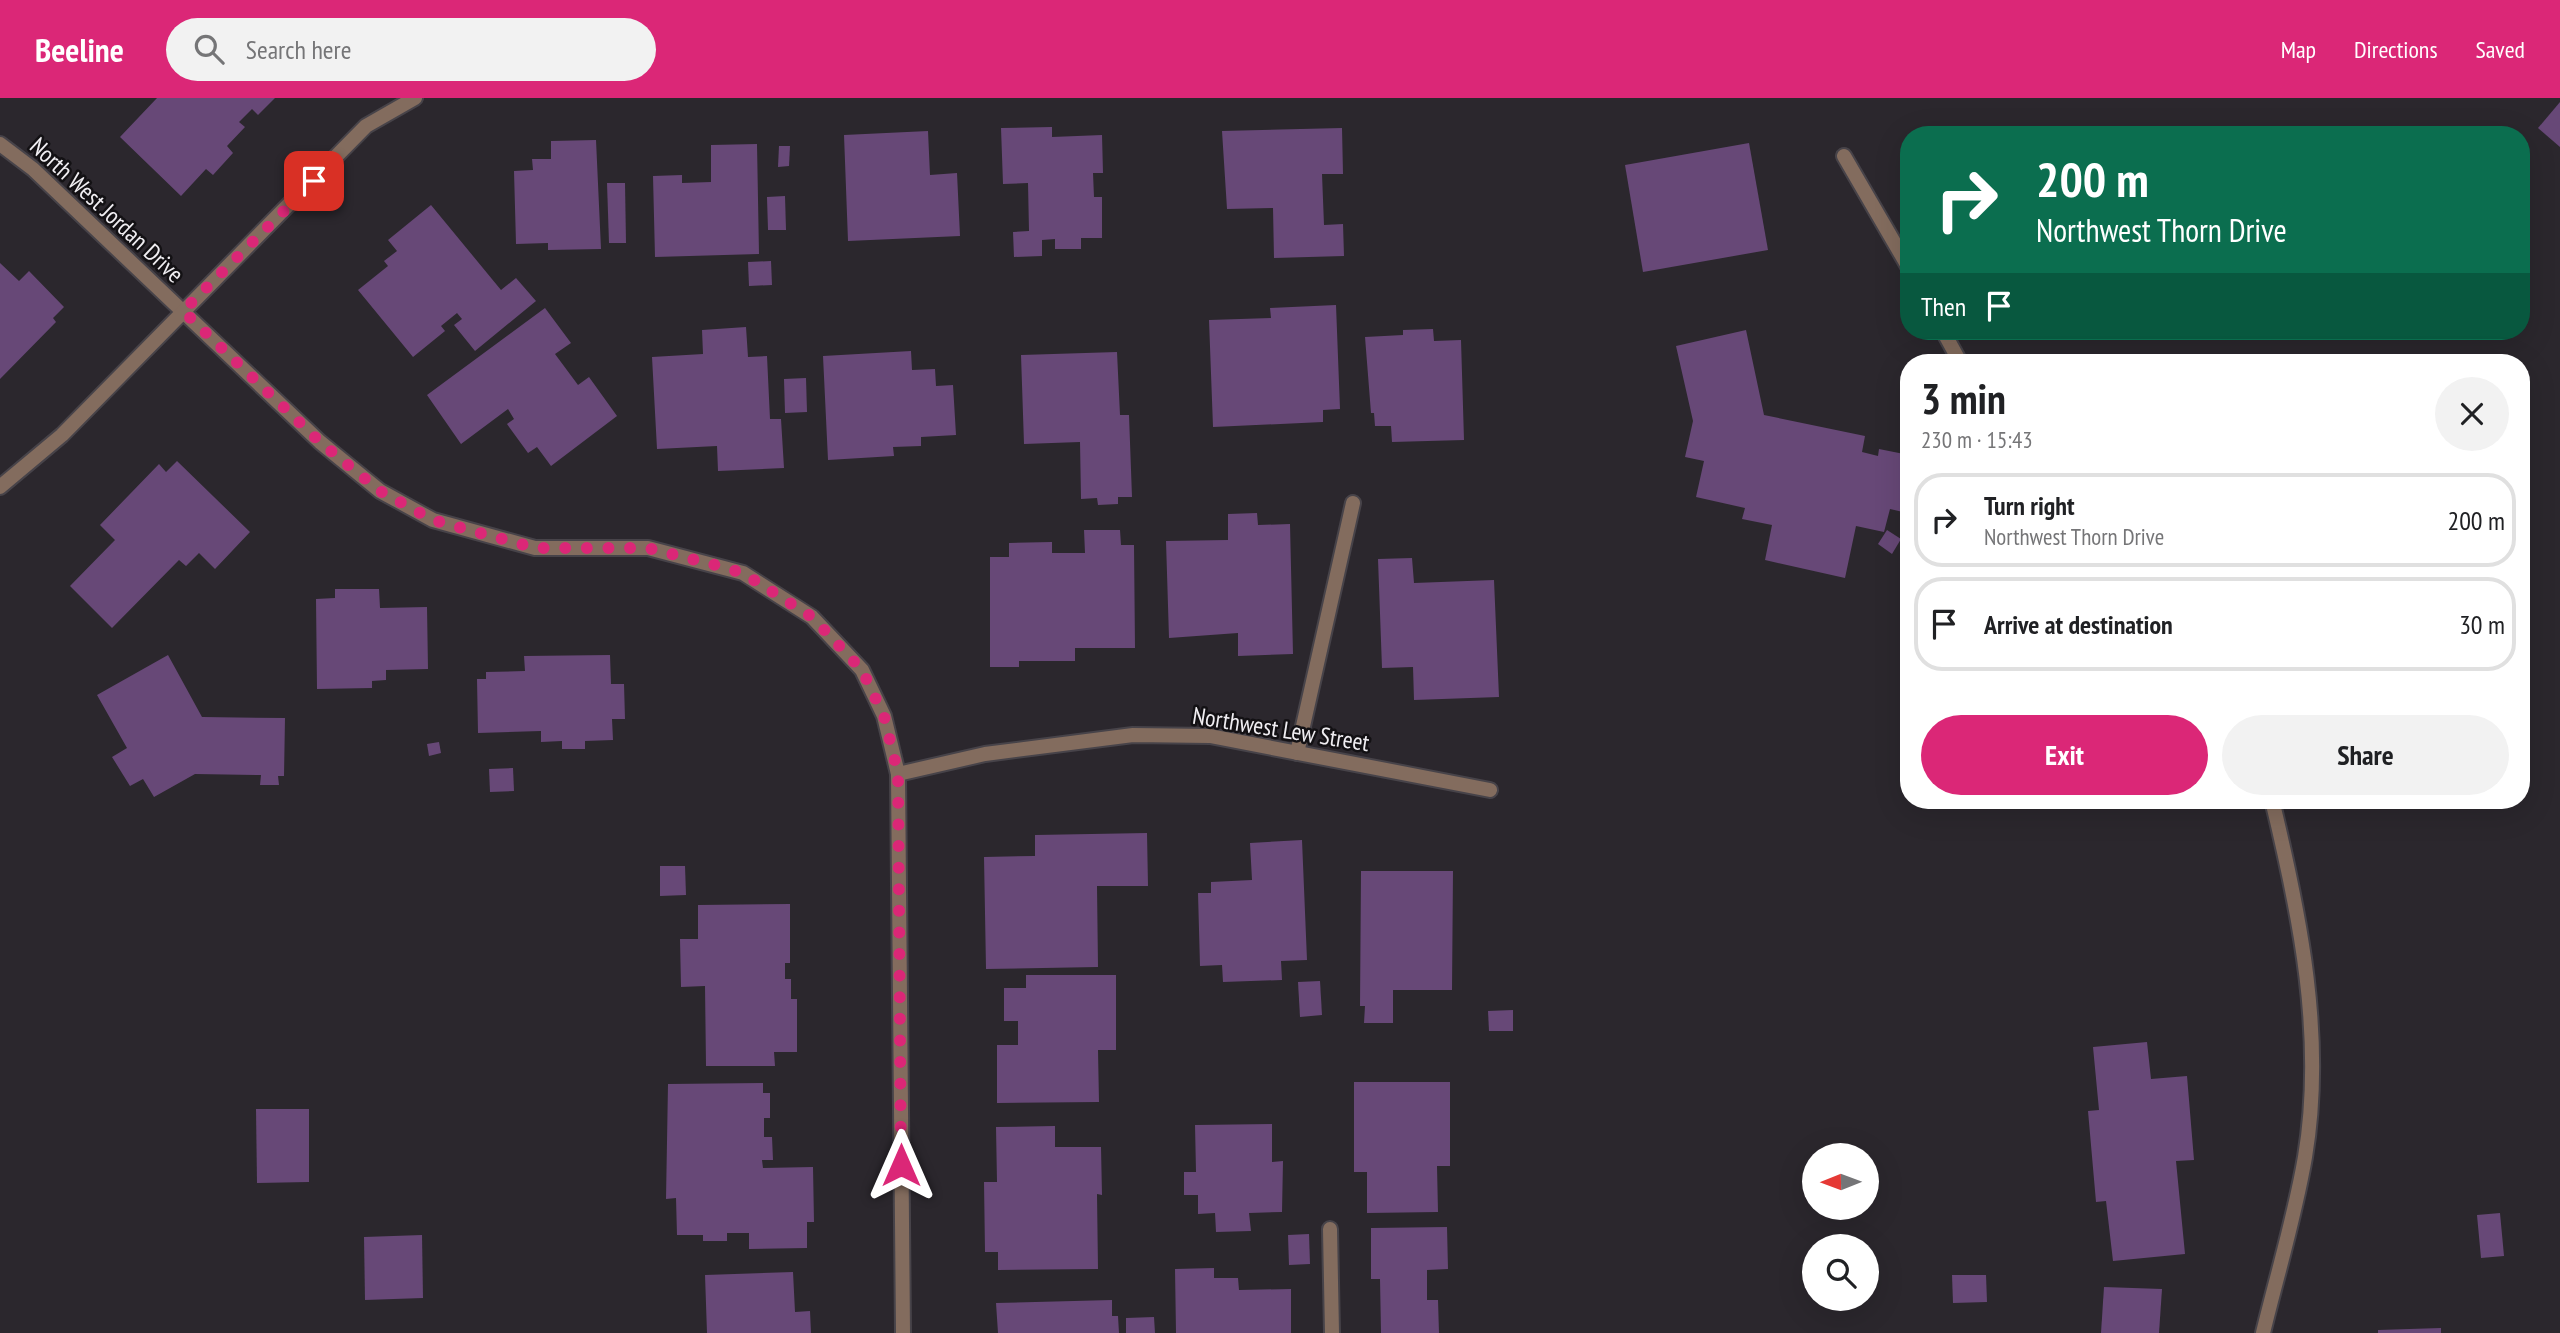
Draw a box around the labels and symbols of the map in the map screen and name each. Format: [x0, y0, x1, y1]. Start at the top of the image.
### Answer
street label: North West Jordan Drive [24, 131, 190, 289]
pin [284, 151, 344, 211]
street label: Northwest Lew Street [1191, 700, 1372, 758]
position arrow [864, 1128, 938, 1202]
north arrow [1802, 1143, 1880, 1220]

